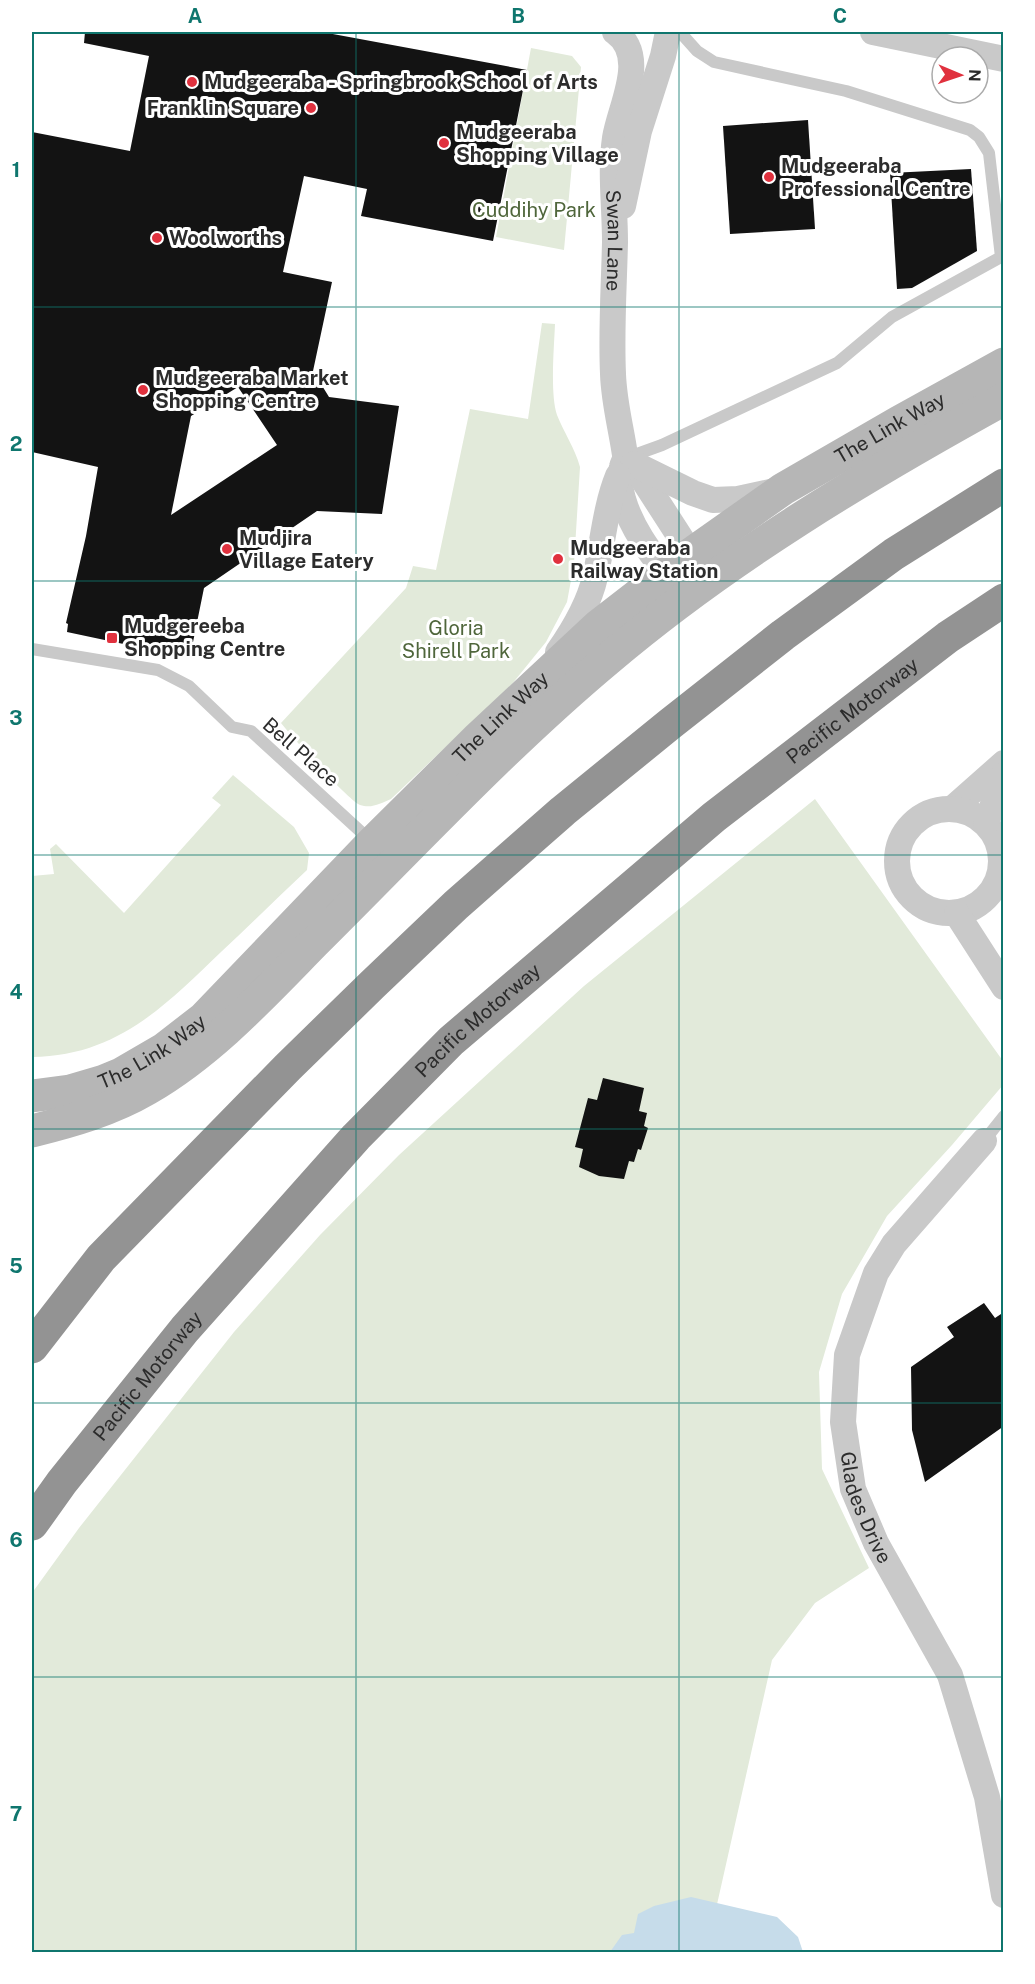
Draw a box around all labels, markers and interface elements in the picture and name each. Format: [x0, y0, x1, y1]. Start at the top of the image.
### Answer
text: A [188, 4, 202, 28]
text: B [511, 4, 525, 28]
text: C [833, 4, 847, 28]
north arrow [930, 45, 990, 105]
text: N [965, 69, 984, 82]
place label: Mudgeeraba - Springbrook School of Arts [204, 70, 598, 94]
marker: Mudgeeraba - Springbrook School of Arts [185, 75, 199, 89]
place label: Franklin Square [147, 96, 299, 120]
marker: Franklin Square [304, 101, 318, 115]
place label: Mudgeeraba Shopping Village [456, 120, 619, 167]
marker: Mudgeeraba Shopping Village [437, 136, 451, 150]
place label: Mudgeeraba Professional Centre [781, 154, 970, 201]
text: 1 [12, 158, 20, 182]
marker: Mudgeeraba Professional Centre [762, 170, 776, 184]
street label: Swan Lane [601, 189, 627, 292]
park label: Cuddihy Park [472, 198, 596, 222]
place label: Woolworths [169, 226, 282, 250]
marker: Woolworths [150, 231, 164, 245]
place label: Mudgeeraba Market Shopping Centre [155, 366, 349, 413]
marker: Mudgeeraba Market Shopping Centre [136, 383, 150, 397]
street label: The Link Way [831, 387, 950, 468]
text: 2 [10, 432, 22, 456]
place label: Mudjira Village Eatery [239, 526, 374, 573]
place label: Mudgeeraba Railway Station [570, 536, 718, 583]
marker: Mudjira Village Eatery [220, 542, 234, 556]
marker: Mudgeeraba Railway Station [551, 552, 565, 566]
place label: Mudgereeba Shopping Centre [124, 614, 285, 661]
park label: Gloria Shirell Park [402, 616, 510, 663]
marker: Mudgereeba Shopping Centre [105, 631, 119, 645]
street label: Pacific Motorway [782, 652, 923, 769]
street label: The Link Way [448, 666, 554, 768]
text: 3 [9, 706, 23, 730]
street label: Bell Place [258, 712, 344, 792]
street label: Pacific Motorway [410, 958, 546, 1082]
text: 4 [9, 980, 23, 1004]
street label: The Link Way [95, 1009, 211, 1094]
text: 5 [9, 1254, 23, 1278]
street label: Pacific Motorway [88, 1306, 208, 1446]
street label: Glades Drive [836, 1450, 897, 1568]
text: 6 [9, 1528, 23, 1552]
text: 7 [10, 1802, 22, 1826]

